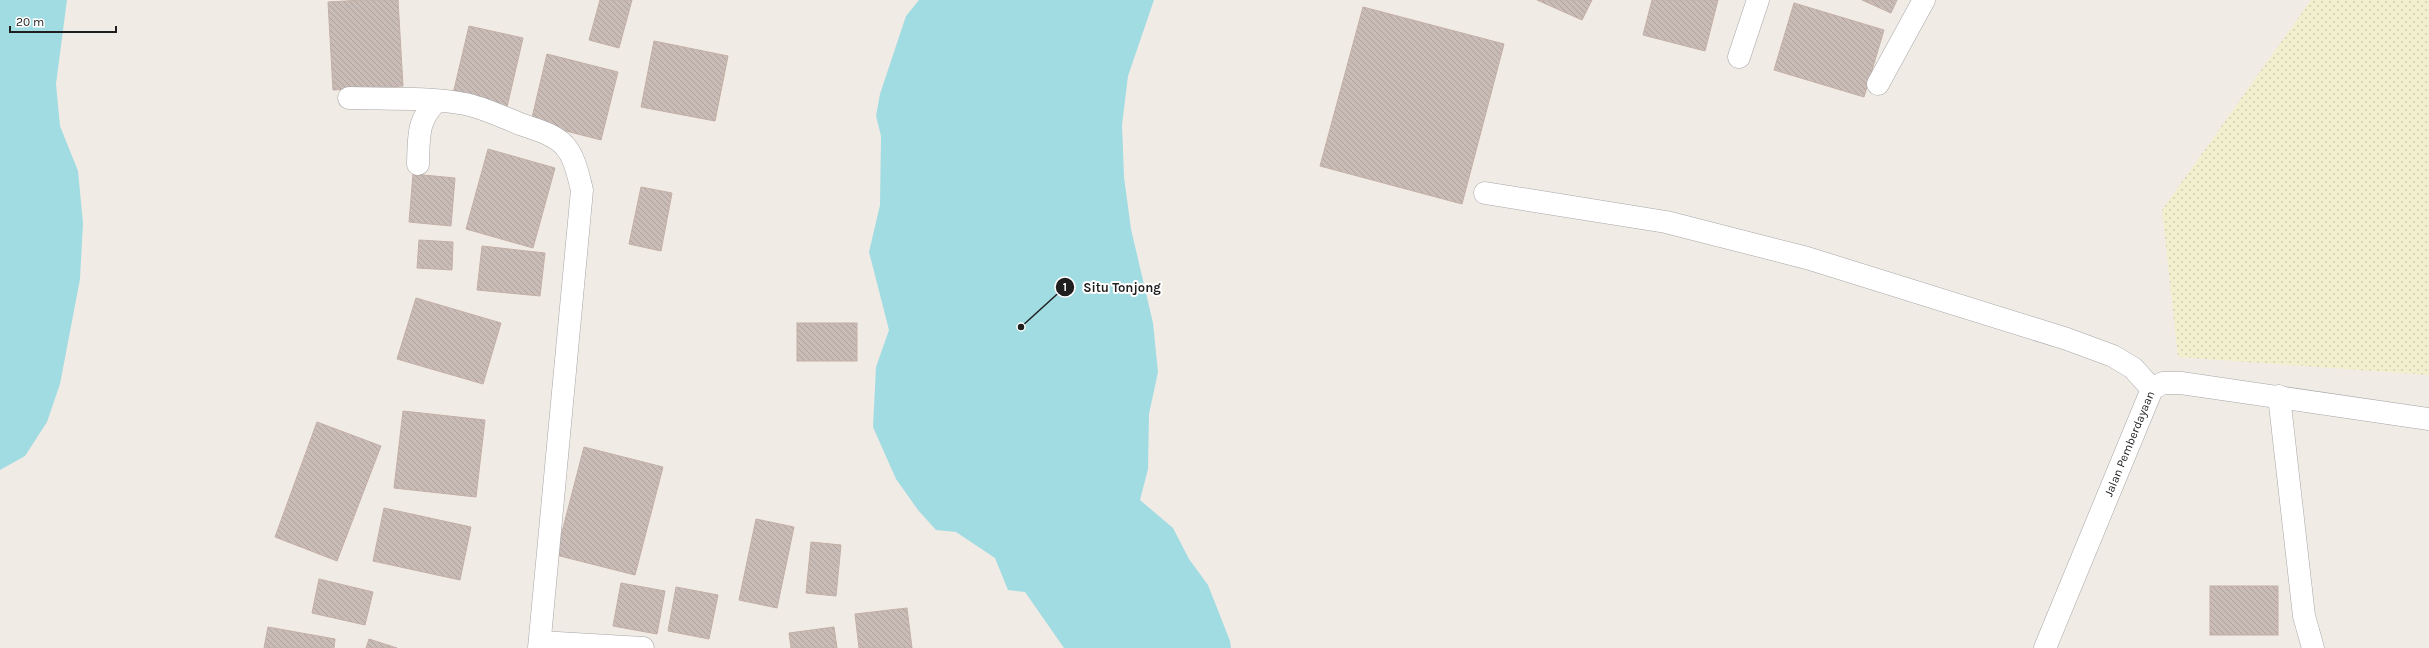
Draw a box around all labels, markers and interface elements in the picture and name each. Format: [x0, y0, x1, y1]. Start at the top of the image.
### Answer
scale bar [10, 8, 116, 34]
text: 20 m [16, 15, 44, 29]
callout: Situ Tonjong [1055, 275, 1169, 300]
text: 1 [1063, 280, 1067, 294]
text: Situ Tonjong [1083, 280, 1161, 295]
street label: Jalan Pemberdayaan [2101, 389, 2157, 499]

